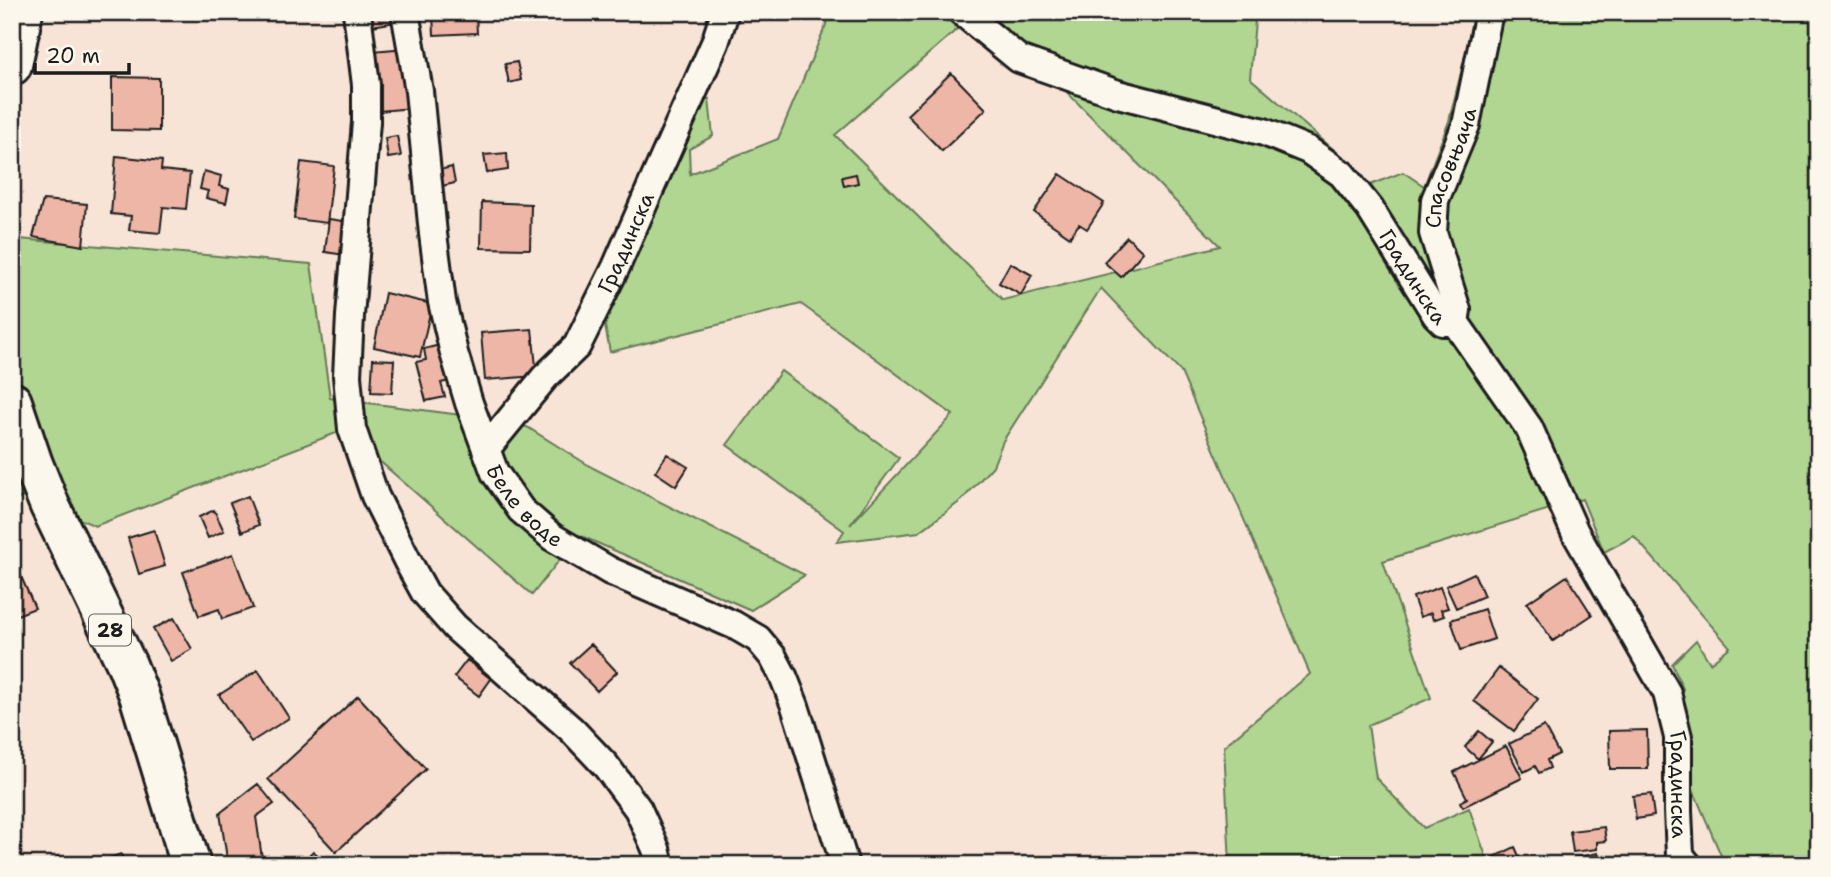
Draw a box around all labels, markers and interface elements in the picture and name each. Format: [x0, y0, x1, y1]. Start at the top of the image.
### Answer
scale bar [35, 32, 130, 76]
text: 20 m [46, 42, 100, 70]
street label: Спасовњача [1419, 105, 1483, 229]
street label: Градинска [591, 188, 661, 298]
street label: Градинска [1372, 224, 1452, 331]
street label: Беле воде [479, 461, 568, 554]
road number: 28 [89, 614, 131, 646]
street label: Градинска [1663, 728, 1693, 839]

